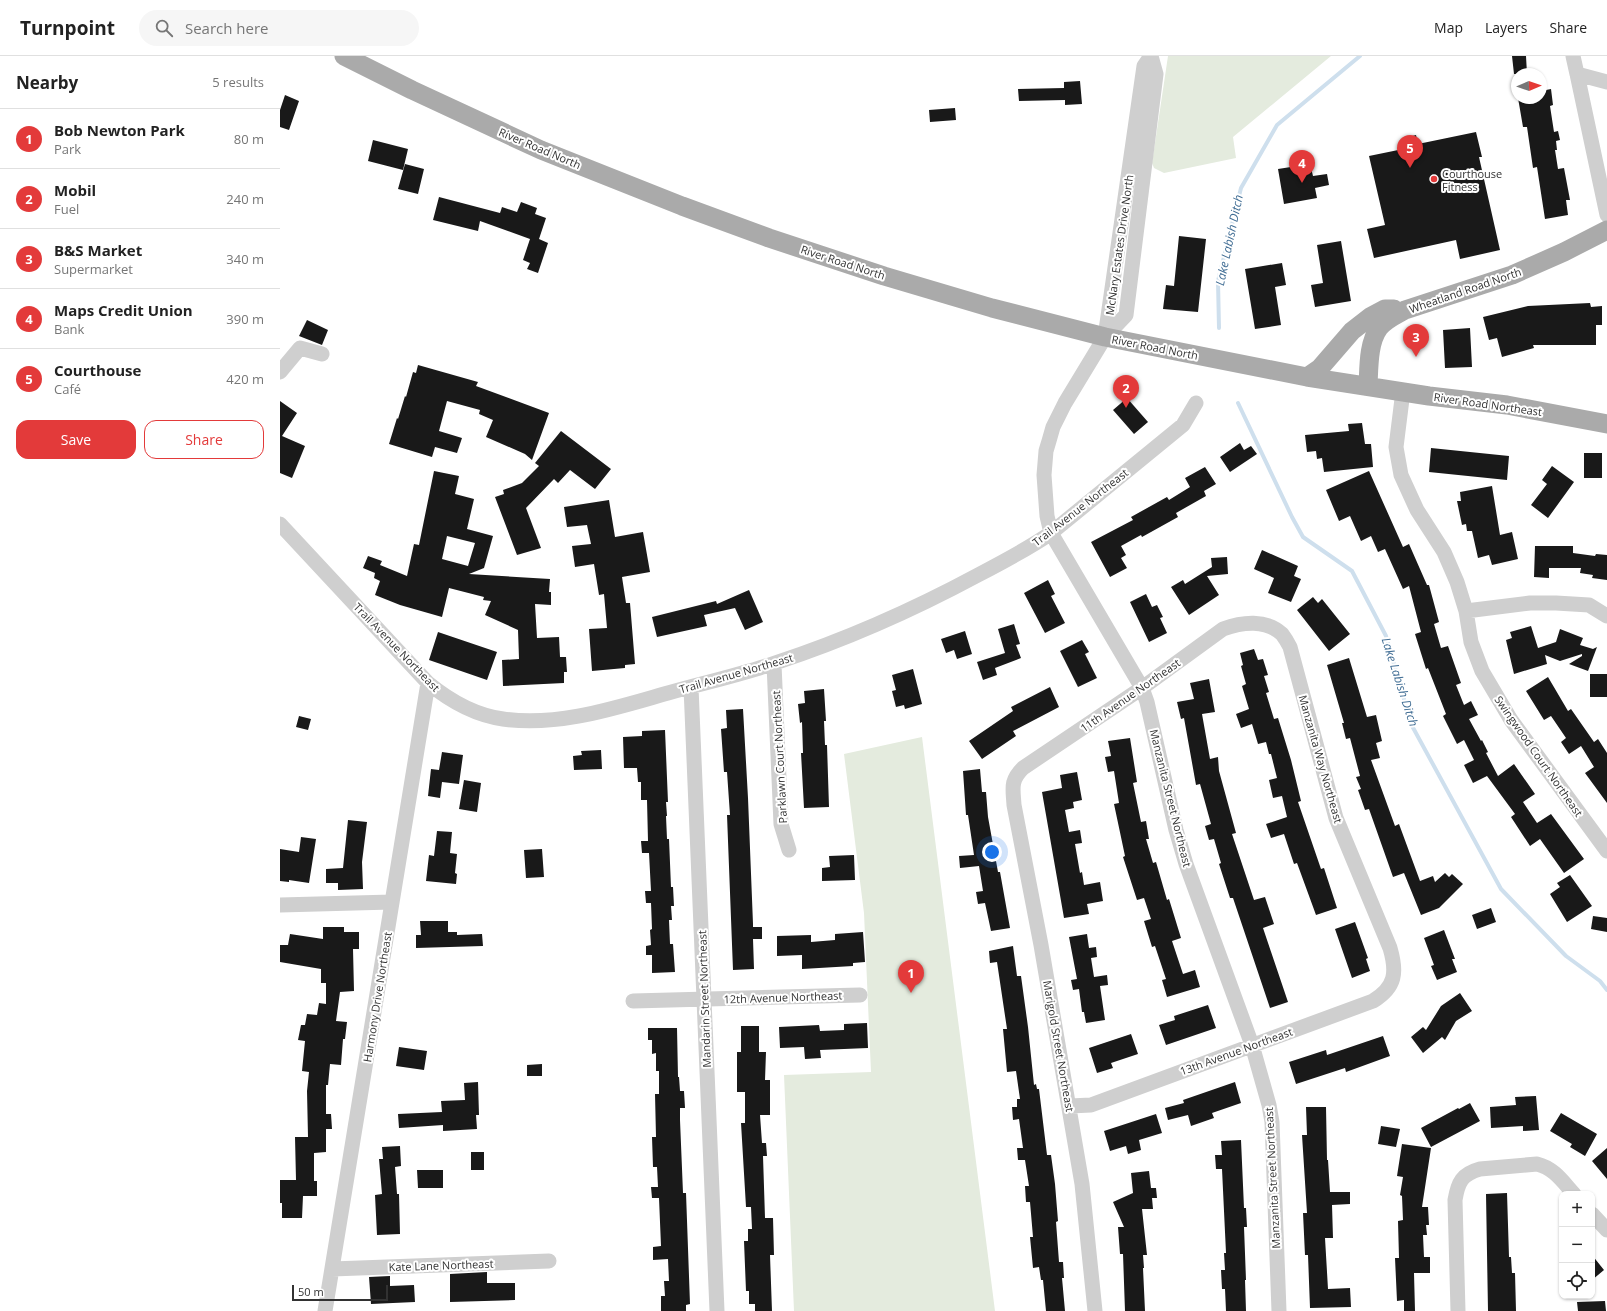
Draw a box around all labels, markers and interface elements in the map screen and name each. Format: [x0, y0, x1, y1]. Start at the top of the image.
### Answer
search box [139, 10, 419, 46]
text: Turnpoint [20, 15, 115, 41]
icon: search [153, 17, 175, 39]
text: Search here [185, 18, 269, 38]
text: Map [1434, 18, 1463, 37]
text: Layers [1485, 18, 1527, 37]
text: Share [1549, 18, 1587, 37]
north arrow [1511, 68, 1547, 104]
text: Nearby [16, 71, 78, 94]
text: 5 results [212, 73, 264, 91]
text: Bob Newton Park [54, 120, 185, 140]
street label: River Road North [497, 124, 583, 172]
text: 1 [25, 130, 33, 148]
text: 80 m [234, 130, 264, 148]
pin: 5 [1397, 135, 1423, 168]
text: Park [54, 140, 81, 158]
pin: 4 [1289, 150, 1315, 183]
place label: Courthouse Fitness [1442, 166, 1502, 194]
street label: McNary Estates Drive North [1102, 174, 1136, 316]
marker: Courthouse Fitness [1429, 174, 1439, 184]
text: Mobil [54, 180, 96, 200]
text: 2 [25, 190, 33, 208]
text: 240 m [226, 190, 264, 208]
water label: Lake Labish Ditch [1211, 193, 1247, 287]
text: Fuel [54, 200, 79, 218]
text: B&S Market [54, 240, 142, 260]
street label: River Road North [799, 241, 887, 283]
text: 3 [25, 250, 33, 268]
text: 340 m [226, 250, 264, 268]
text: Supermarket [54, 260, 133, 278]
street label: Wheatland Road North [1407, 264, 1523, 316]
text: Maps Credit Union [54, 300, 193, 320]
text: 4 [25, 310, 33, 328]
text: 390 m [226, 310, 264, 328]
text: Bank [54, 320, 84, 338]
pin: 3 [1403, 324, 1429, 357]
street label: River Road North [1110, 331, 1200, 363]
text: Courthouse [54, 360, 141, 380]
text: 5 [25, 370, 33, 388]
text: 420 m [226, 370, 264, 388]
pin: 2 [1113, 375, 1139, 408]
text: Café [54, 380, 81, 398]
street label: River Road Northeast [1433, 389, 1543, 419]
button: Save [16, 420, 136, 459]
button: Share [144, 420, 264, 459]
street label: Trail Avenue Northeast [1029, 465, 1131, 549]
street label: Trail Avenue Northeast [351, 599, 443, 695]
water label: Lake Labish Ditch [1378, 635, 1422, 729]
street label: Trail Avenue Northeast [677, 650, 795, 696]
street label: 11th Avenue Northeast [1077, 655, 1183, 735]
street label: Parklawn Court Northeast [768, 690, 790, 824]
street label: Manzanita Way Northeast [1296, 693, 1347, 825]
street label: Swingwood Court Northeast [1491, 693, 1587, 820]
street label: Manzanita Street Northeast [1147, 728, 1195, 869]
your location [982, 842, 1002, 862]
street label: Mandarin Street Northeast [694, 930, 714, 1068]
street label: Harmony Drive Northeast [359, 931, 395, 1063]
pin: 1 [898, 960, 924, 993]
street label: Marigold Street Northeast [1040, 979, 1078, 1113]
street label: 12th Avenue Northeast [723, 987, 843, 1007]
street label: 13th Avenue Northeast [1178, 1024, 1294, 1078]
street label: Manzanita Street Northeast [1261, 1107, 1283, 1249]
map controls [1559, 1191, 1595, 1299]
button: + [1559, 1191, 1595, 1227]
button: − [1559, 1227, 1595, 1263]
street label: Kate Lane Northeast [388, 1256, 494, 1274]
button: locate [1559, 1263, 1595, 1299]
scale bar [292, 1283, 388, 1302]
text: 50 m [298, 1284, 324, 1299]

